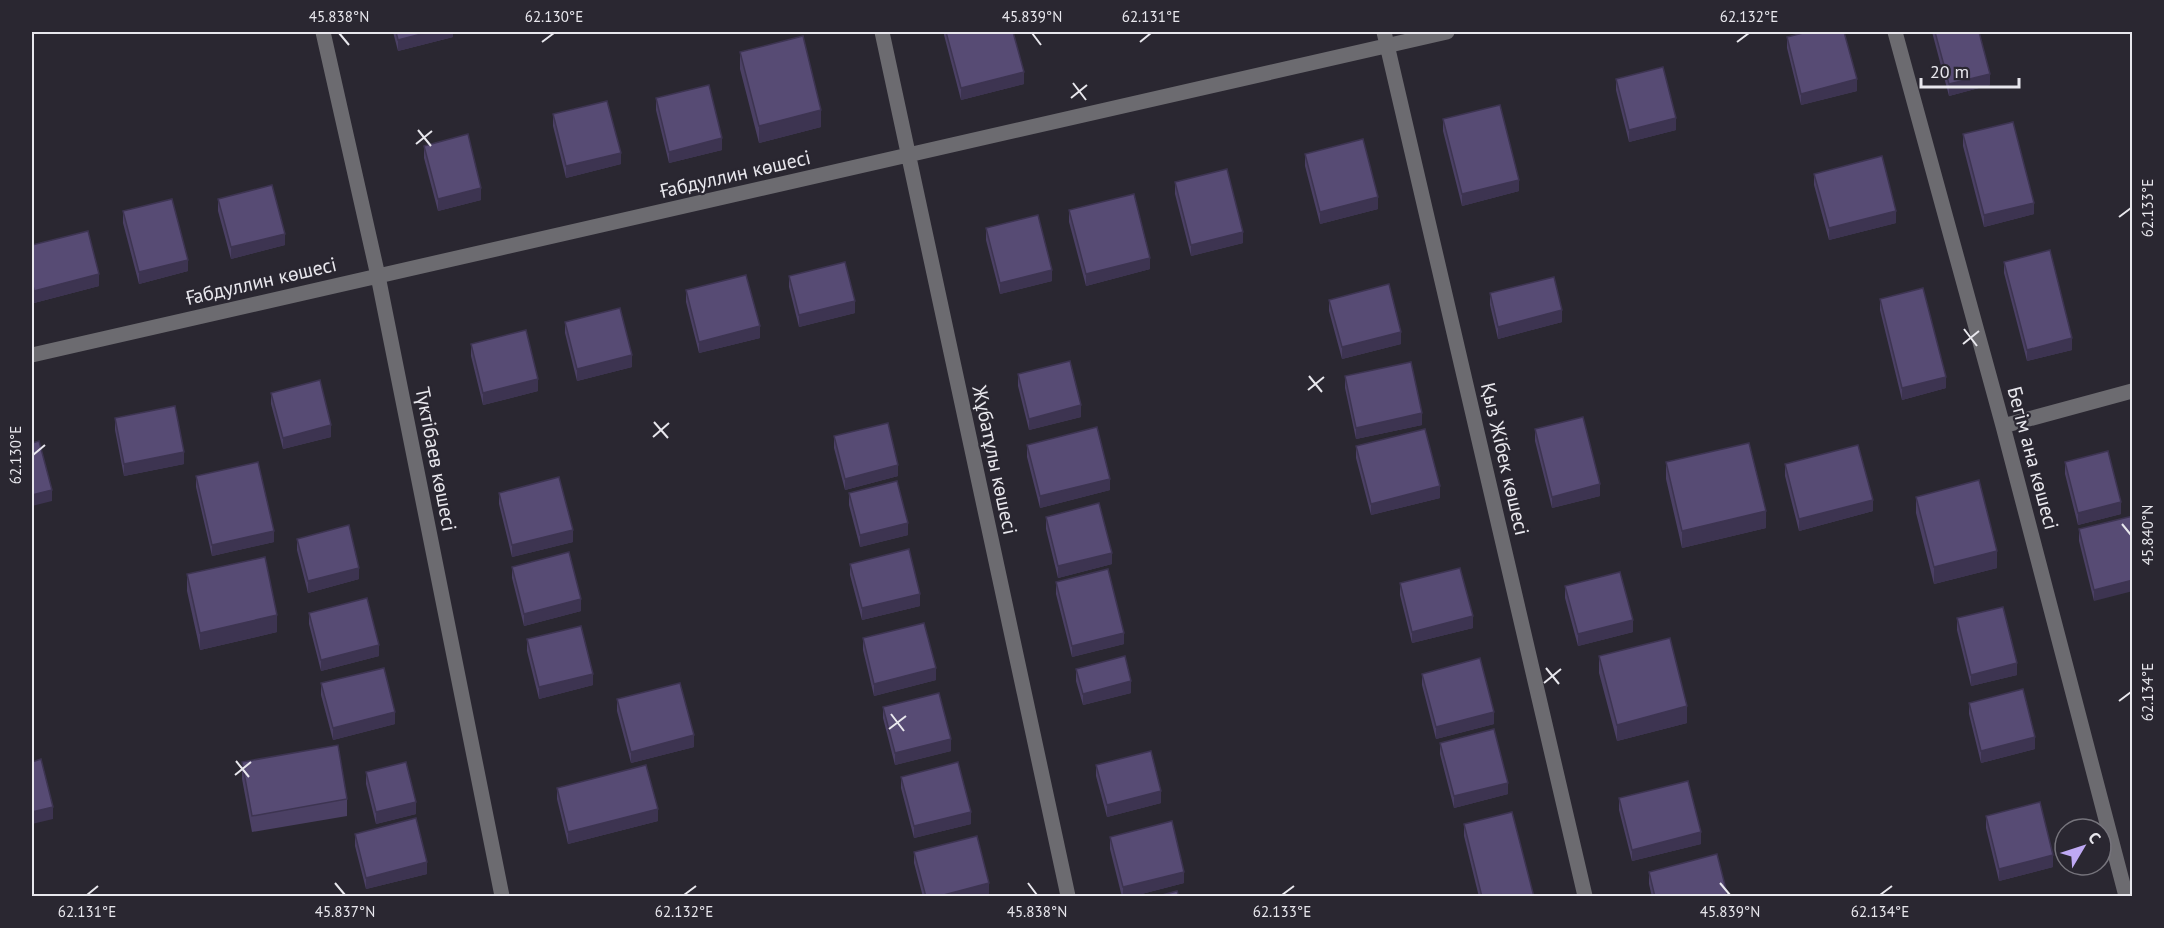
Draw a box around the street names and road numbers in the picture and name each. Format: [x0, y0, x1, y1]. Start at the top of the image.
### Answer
street label: Ғабдуллин көшесі [657, 144, 813, 204]
street label: Ғабдуллин көшесі [183, 251, 339, 311]
street label: Қыз Жібек көшесі [1475, 380, 1535, 538]
street label: Жұбатұлы көшесі [966, 382, 1023, 537]
street label: Бегім ана көшесі [2001, 384, 2065, 532]
street label: Түктібаев көшесі [409, 385, 463, 533]

